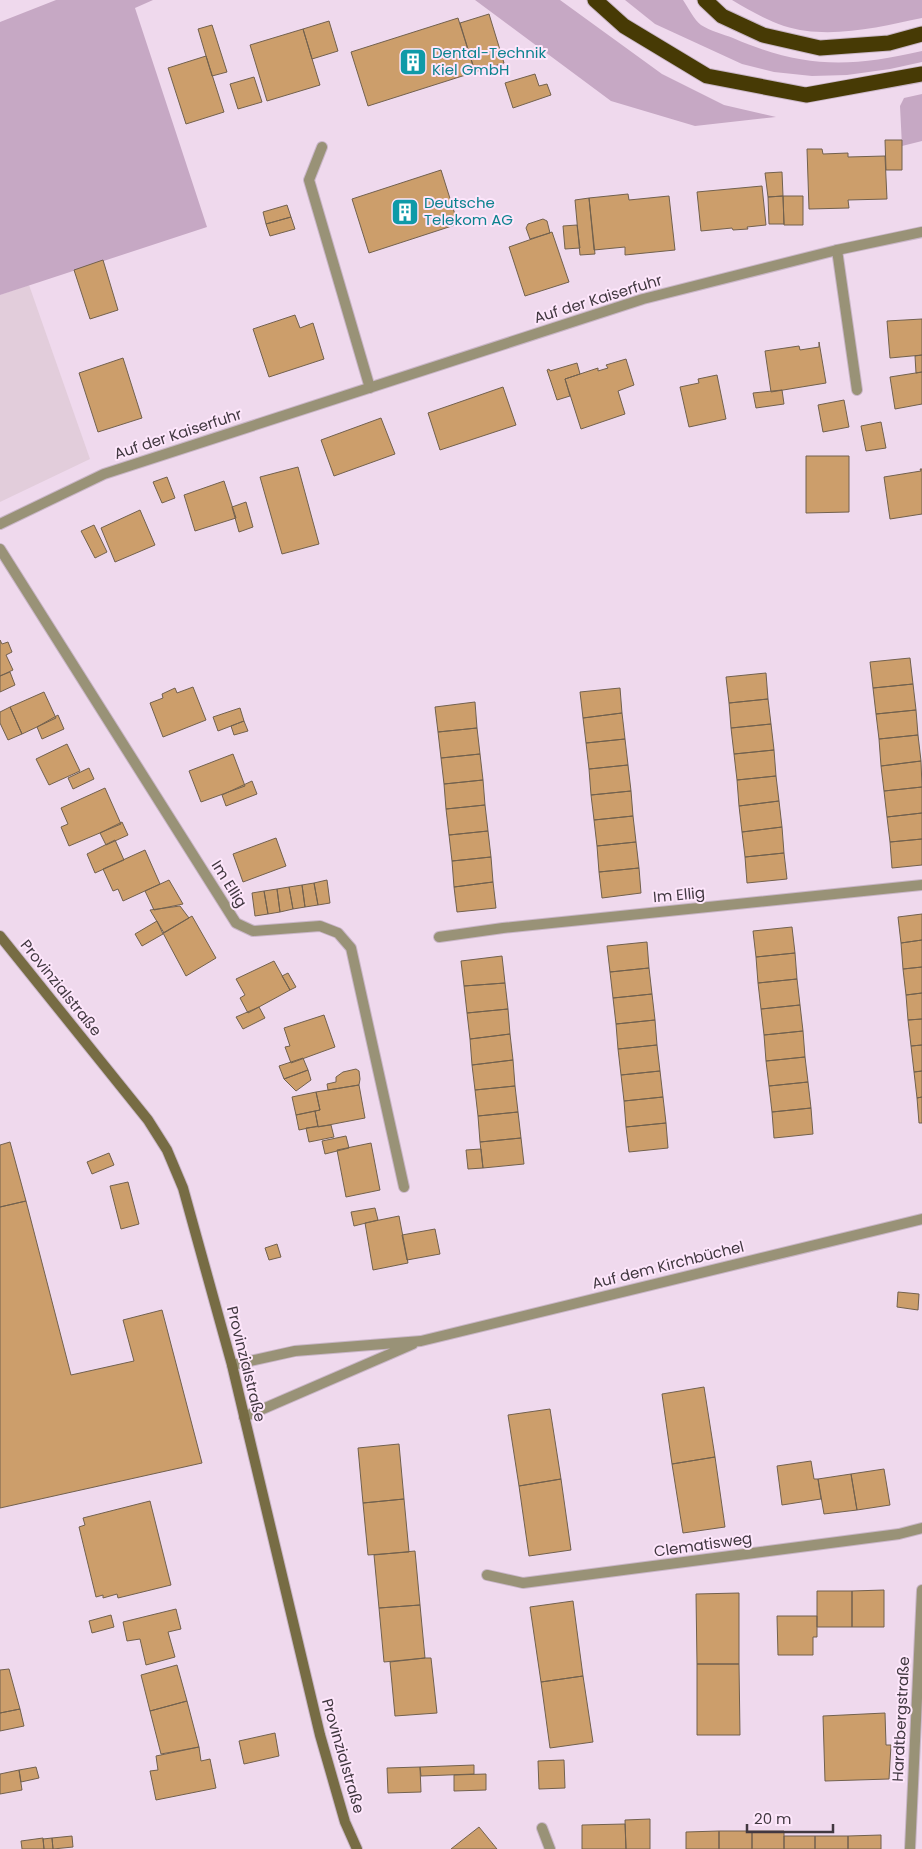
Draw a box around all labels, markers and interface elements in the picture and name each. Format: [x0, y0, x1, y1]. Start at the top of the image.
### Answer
place label: Dental-Technik Kiel GmbH [432, 42, 546, 80]
building icon: Dental-Technik Kiel GmbH [398, 47, 428, 77]
place label: Deutsche Telekom AG [424, 192, 513, 230]
building icon: Deutsche Telekom AG [390, 197, 420, 227]
street label: Auf der Kaiserfuhr [531, 269, 665, 328]
street label: Auf der Kaiserfuhr [111, 403, 245, 464]
street label: Im Ellig [207, 856, 252, 911]
street label: Im Ellig [652, 882, 706, 907]
street label: Provinzialstraße [16, 935, 107, 1040]
street label: Auf dem Kirchbüchel [590, 1235, 746, 1294]
street label: Provinzialstraße [222, 1304, 271, 1424]
street label: Clematisweg [653, 1527, 753, 1562]
street label: Hardtbergstraße [887, 1656, 914, 1782]
street label: Provinzialstraße [317, 1696, 370, 1816]
scale bar [747, 1802, 833, 1834]
text: 20 m [754, 1808, 792, 1829]

